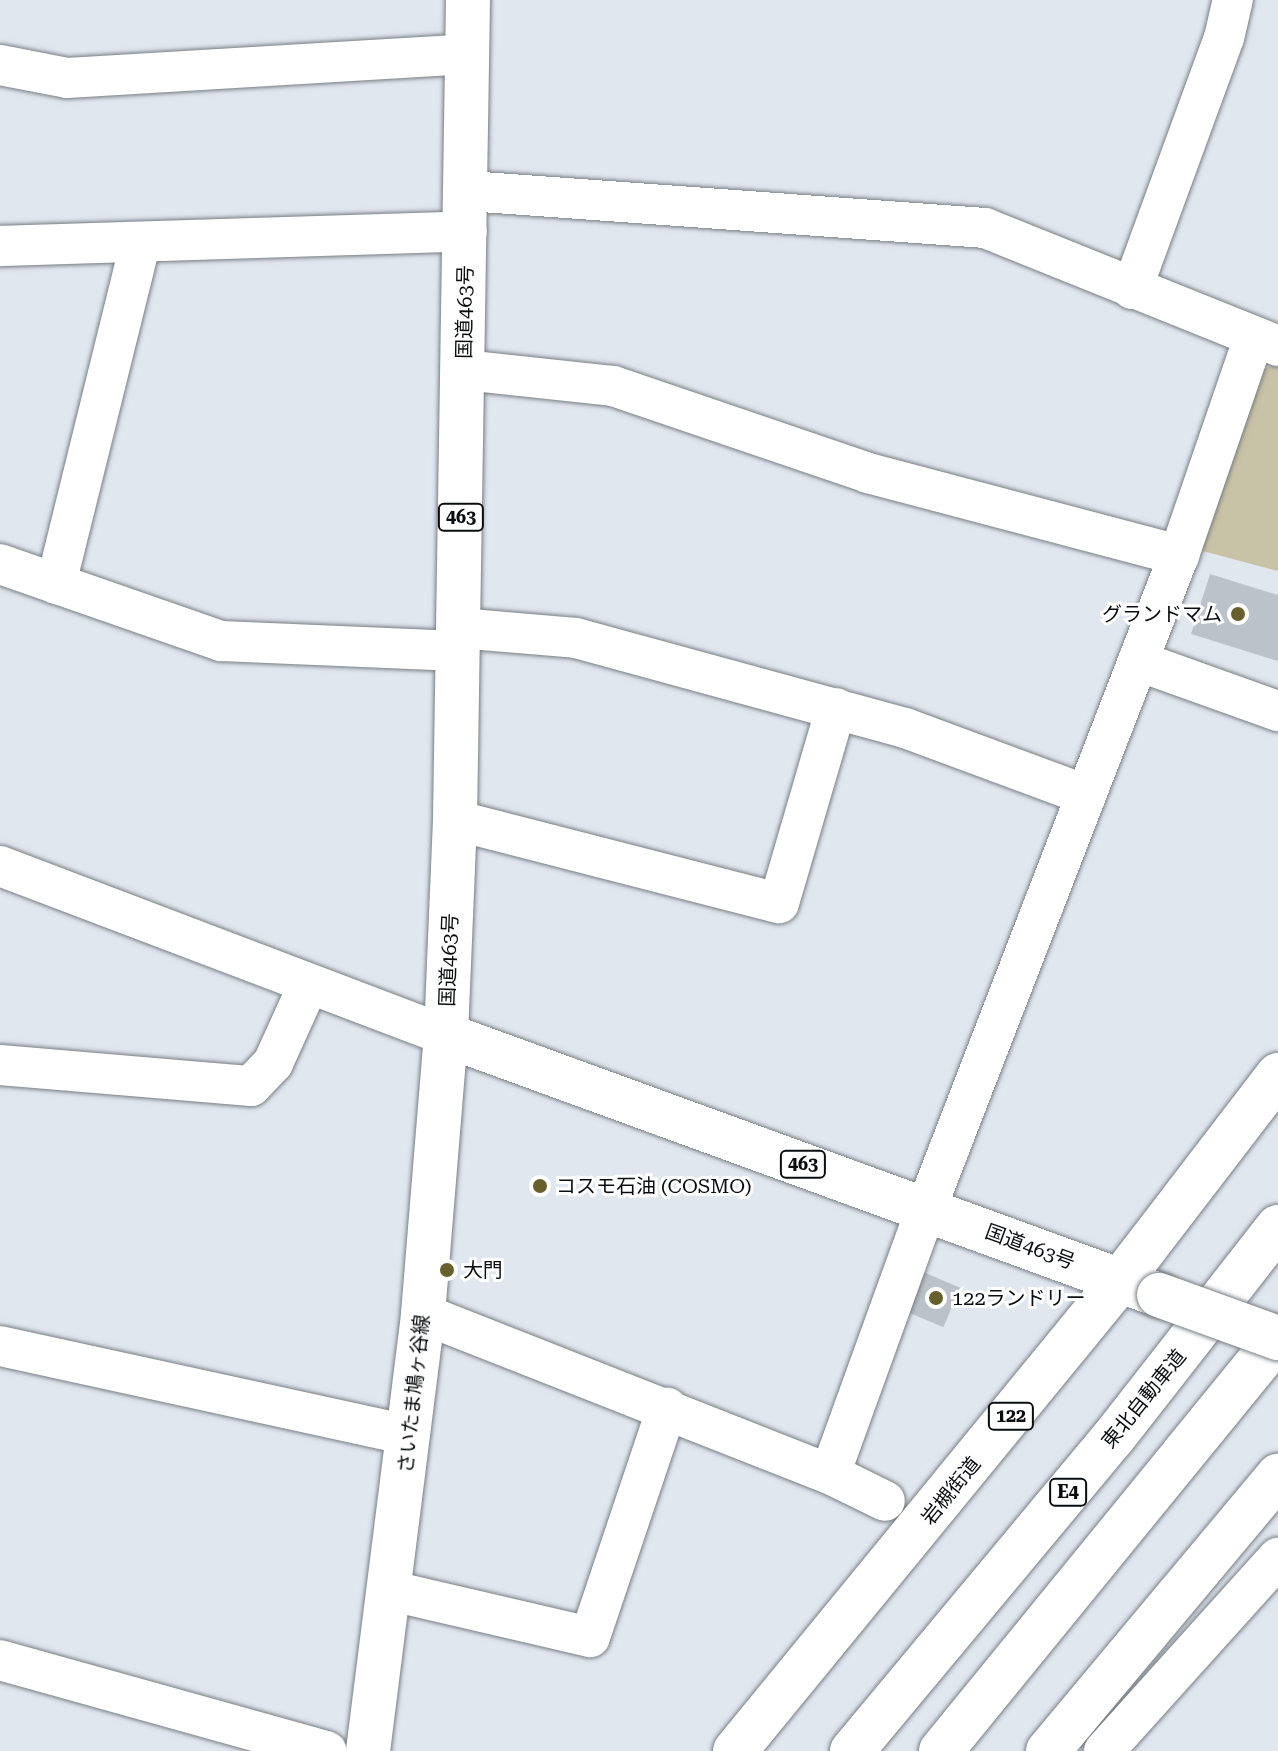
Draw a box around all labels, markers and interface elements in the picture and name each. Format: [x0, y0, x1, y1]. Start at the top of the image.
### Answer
street label: 国道463号 [452, 265, 478, 359]
road number: 463 [437, 503, 485, 531]
place label: グランドマム [1102, 602, 1222, 626]
marker: グランドマム [1229, 605, 1247, 623]
street label: 国道463号 [435, 913, 463, 1007]
road number: 463 [779, 1150, 827, 1178]
place label: コスモ石油 (COSMO) [556, 1174, 752, 1198]
marker: コスモ石油 (COSMO) [531, 1177, 549, 1195]
street label: 国道463号 [982, 1220, 1078, 1274]
place label: 大門 [463, 1258, 503, 1282]
marker: 大門 [438, 1261, 456, 1279]
place label: 122ランドリー [952, 1286, 1086, 1310]
marker: 122ランドリー [927, 1289, 945, 1307]
street label: さいたま鳩ヶ谷線 [394, 1313, 434, 1475]
street label: 東北自動車道 [1097, 1345, 1191, 1453]
road number: 122 [987, 1402, 1035, 1430]
street label: 岩槻街道 [917, 1452, 985, 1530]
road number: E4 [1048, 1478, 1088, 1506]

